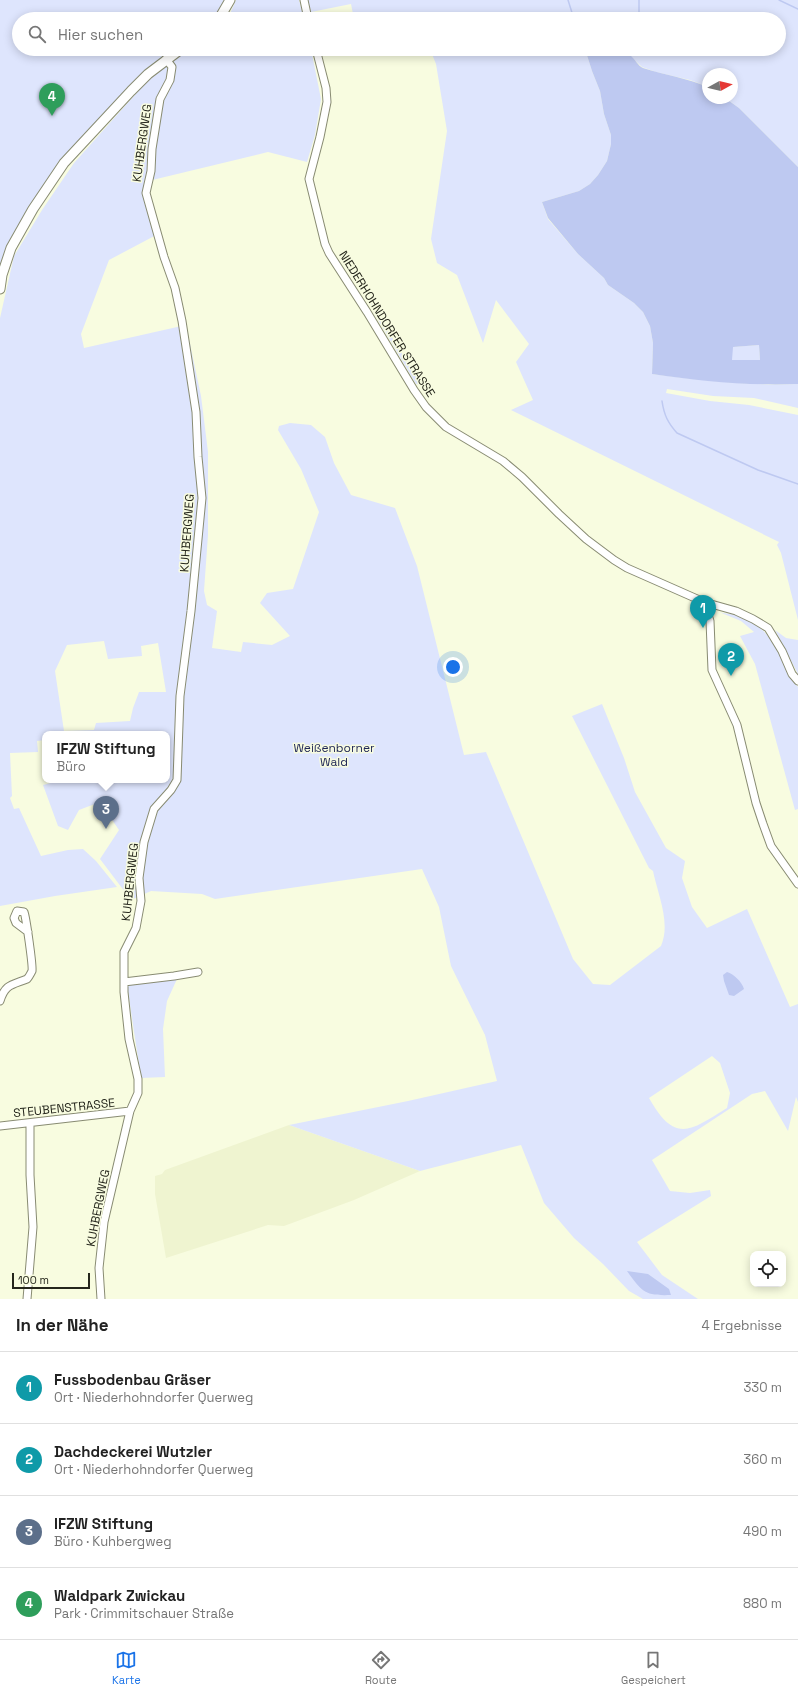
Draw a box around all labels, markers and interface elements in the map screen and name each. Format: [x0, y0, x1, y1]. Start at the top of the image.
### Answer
search box [12, 12, 786, 56]
icon: search [26, 23, 48, 45]
text: Hier suchen [58, 25, 143, 44]
north arrow [702, 68, 738, 104]
pin: 4 [39, 83, 65, 116]
street label: KUHBERGWEG [129, 103, 155, 183]
street label: NIEDERHOHNDORFER STRASSE [335, 248, 439, 400]
street label: KUHBERGWEG [176, 493, 198, 573]
pin: 1 [690, 595, 716, 628]
pin: 2 [718, 643, 744, 676]
your location [443, 657, 463, 677]
popup [42, 731, 170, 783]
text: IFZW Stiftung [56, 739, 156, 758]
park label: Weißenborner Wald [293, 740, 375, 770]
text: Büro [56, 758, 86, 775]
pin: 3 [93, 796, 119, 829]
street label: KUHBERGWEG [118, 842, 142, 922]
street label: STEUBENSTRASSE [12, 1095, 116, 1121]
street label: KUHBERGWEG [83, 1168, 113, 1248]
map controls [750, 1251, 786, 1287]
button: locate [750, 1251, 786, 1287]
scale bar [12, 1271, 90, 1290]
text: 100 m [18, 1273, 49, 1287]
text: In der Nähe [16, 1314, 108, 1336]
text: 4 Ergebnisse [702, 1317, 782, 1334]
text: Fussbodenbau Gräser [54, 1370, 211, 1389]
text: 1 [26, 1379, 32, 1396]
text: 330 m [743, 1379, 782, 1396]
text: Ort · Niederhohndorfer Querweg [54, 1389, 253, 1406]
text: Dachdeckerei Wutzler [54, 1442, 212, 1461]
text: 2 [25, 1451, 33, 1468]
text: 360 m [743, 1451, 782, 1468]
text: Ort · Niederhohndorfer Querweg [54, 1461, 253, 1478]
text: IFZW Stiftung [54, 1514, 153, 1533]
text: 3 [25, 1523, 33, 1540]
text: 490 m [743, 1523, 782, 1540]
text: Büro · Kuhbergweg [54, 1533, 172, 1550]
text: Waldpark Zwickau [54, 1586, 185, 1605]
text: 4 [25, 1595, 33, 1612]
text: 880 m [743, 1595, 782, 1612]
text: Park · Crimmitschauer Straße [54, 1605, 234, 1622]
tab: Karte [112, 1649, 141, 1687]
tab: Route [365, 1649, 397, 1687]
tab: Gespeichert [621, 1649, 686, 1687]

